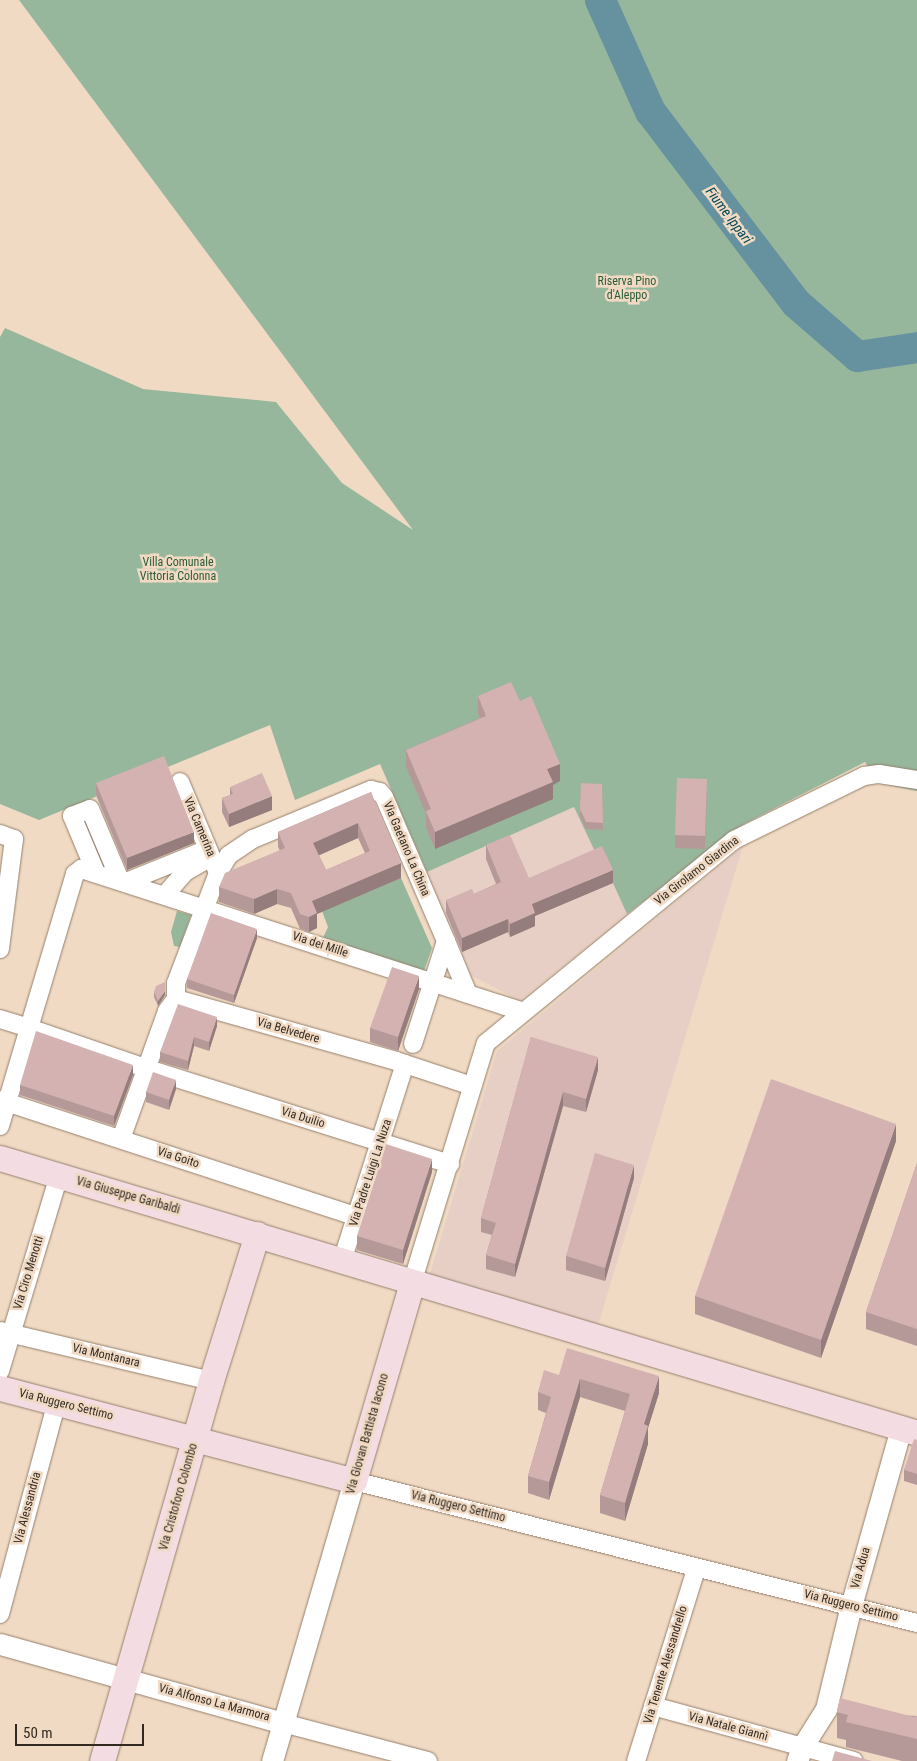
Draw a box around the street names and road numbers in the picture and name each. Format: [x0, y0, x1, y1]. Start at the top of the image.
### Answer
street label: Via Camerina [180, 795, 218, 859]
street label: Via Gaetano La China [380, 799, 432, 899]
street label: Via Girolamo Giardina [652, 834, 742, 908]
street label: Via dei Mille [290, 929, 350, 961]
street label: Via Belvedere [255, 1015, 321, 1047]
street label: Via Duilio [279, 1105, 327, 1131]
street label: Via Padre Luigi La Nuza [347, 1117, 395, 1229]
street label: Via Goito [155, 1144, 201, 1172]
street label: Via Giuseppe Garibaldi [74, 1174, 182, 1218]
street label: Via Ciro Menotti [11, 1234, 47, 1312]
street label: Via Montanara [71, 1341, 141, 1371]
street label: Via Giovan Battista Iacono [344, 1372, 392, 1496]
street label: Via Ruggero Settimo [17, 1386, 115, 1424]
street label: Via Cristoforo Colombo [157, 1442, 201, 1552]
street label: Via Alessandria [11, 1470, 45, 1546]
street label: Via Ruggero Settimo [409, 1488, 507, 1526]
street label: Via Adua [848, 1546, 874, 1590]
street label: Via Ruggero Settimo [802, 1587, 900, 1625]
street label: Via Tenente Alessandrello [641, 1604, 691, 1726]
street label: Via Alfonso La Marmora [157, 1681, 271, 1725]
street label: Via Natale Giannì [687, 1709, 769, 1745]

